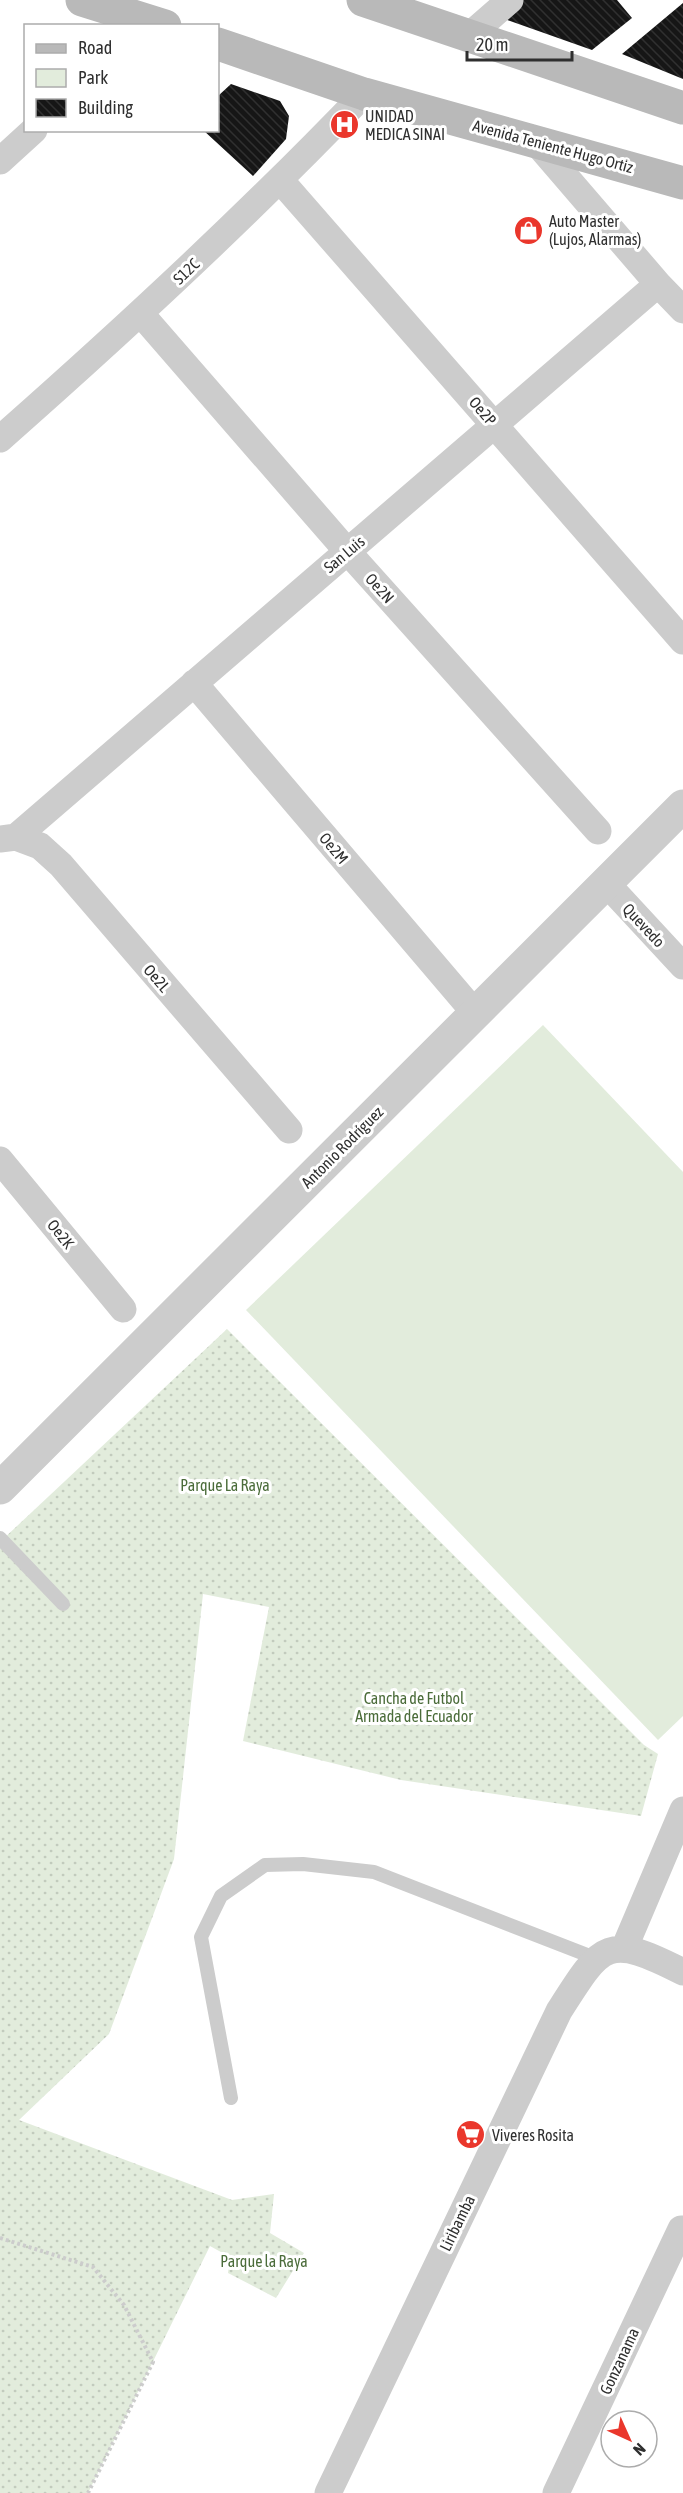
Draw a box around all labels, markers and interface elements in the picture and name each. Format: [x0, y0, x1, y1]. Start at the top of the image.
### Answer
legend [24, 24, 219, 132]
scale bar [467, 24, 572, 62]
text: 20 m [476, 34, 508, 55]
text: Road [78, 37, 112, 58]
text: Park [78, 67, 108, 88]
text: Building [78, 97, 133, 118]
place label: UNIDAD MEDICA SINAI [365, 107, 445, 143]
hospital icon: UNIDAD MEDICA SINAI [328, 109, 360, 141]
street label: Avenida Teniente Hugo Ortiz [471, 116, 635, 177]
place label: Auto Master (Lujos, Alarmas) [549, 212, 641, 249]
shop icon: Auto Master (Lujos, Alarmas) [512, 214, 544, 246]
street label: S12C [169, 254, 203, 288]
street label: Oe2P [466, 393, 500, 429]
street label: San Luis [320, 532, 368, 576]
street label: Oe2N [362, 570, 398, 606]
street label: Oe2M [316, 829, 352, 867]
street label: Quevedo [619, 900, 669, 950]
street label: Oe2L [140, 961, 174, 996]
street label: Antonio Rodríguez [298, 1102, 387, 1192]
street label: Oe2K [44, 1216, 78, 1252]
park label: Parque La Raya [180, 1476, 270, 1495]
park label: Cancha de Futbol Armada del Ecuador [355, 1689, 473, 1725]
supermarket icon: Viveres Rosita [455, 2119, 487, 2151]
place label: Viveres Rosita [492, 2126, 574, 2144]
street label: Liribamba [436, 2192, 478, 2254]
park label: Parque la Raya [220, 2252, 308, 2271]
street label: Gonzanama [596, 2325, 642, 2397]
north arrow [599, 2409, 659, 2469]
text: N [630, 2440, 649, 2459]

